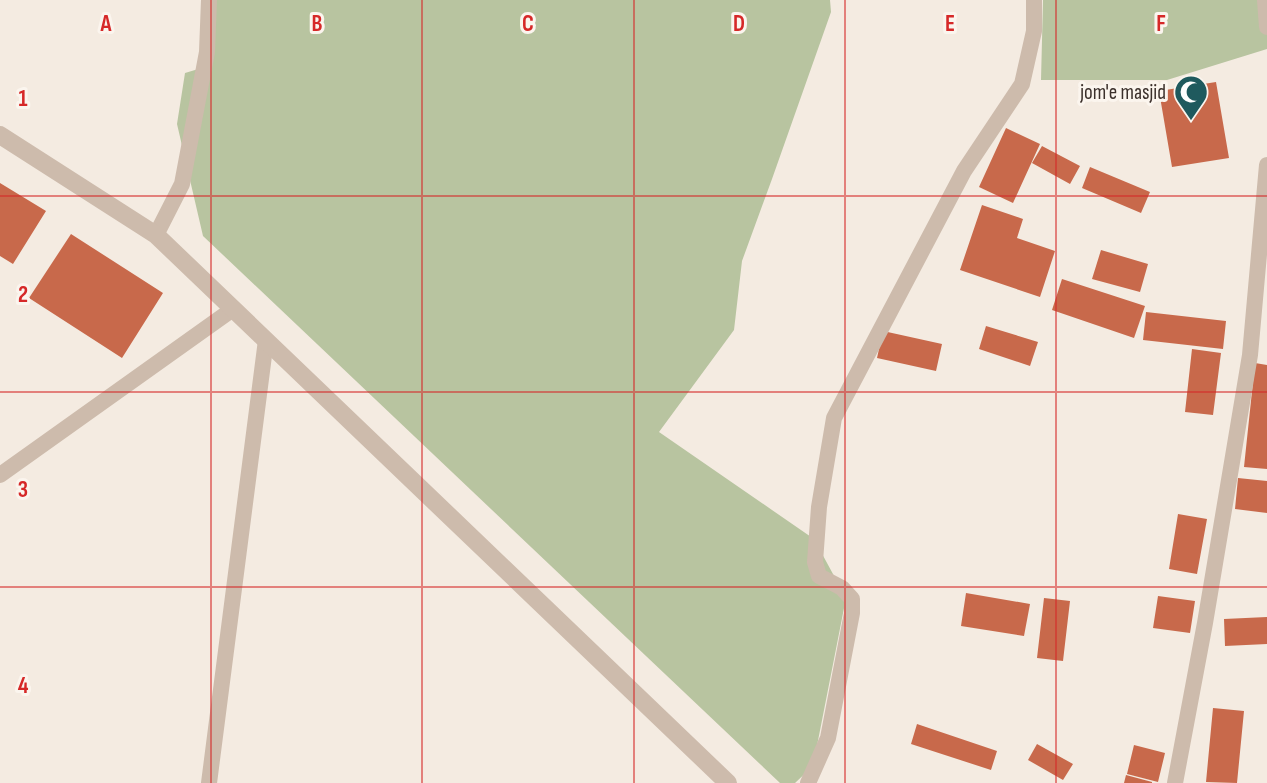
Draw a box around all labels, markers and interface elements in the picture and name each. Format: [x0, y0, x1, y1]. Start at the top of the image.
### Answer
text: A [100, 10, 113, 38]
text: B [312, 10, 323, 38]
text: C [522, 10, 534, 38]
text: D [733, 10, 745, 38]
text: E [945, 10, 955, 38]
text: F [1156, 10, 1166, 38]
mosque icon: jom'e masjid [1172, 73, 1210, 122]
place label: jom'e masjid [1079, 80, 1166, 105]
text: 1 [18, 85, 28, 113]
text: 2 [18, 281, 28, 309]
text: 3 [18, 476, 28, 504]
text: 4 [18, 672, 29, 700]

